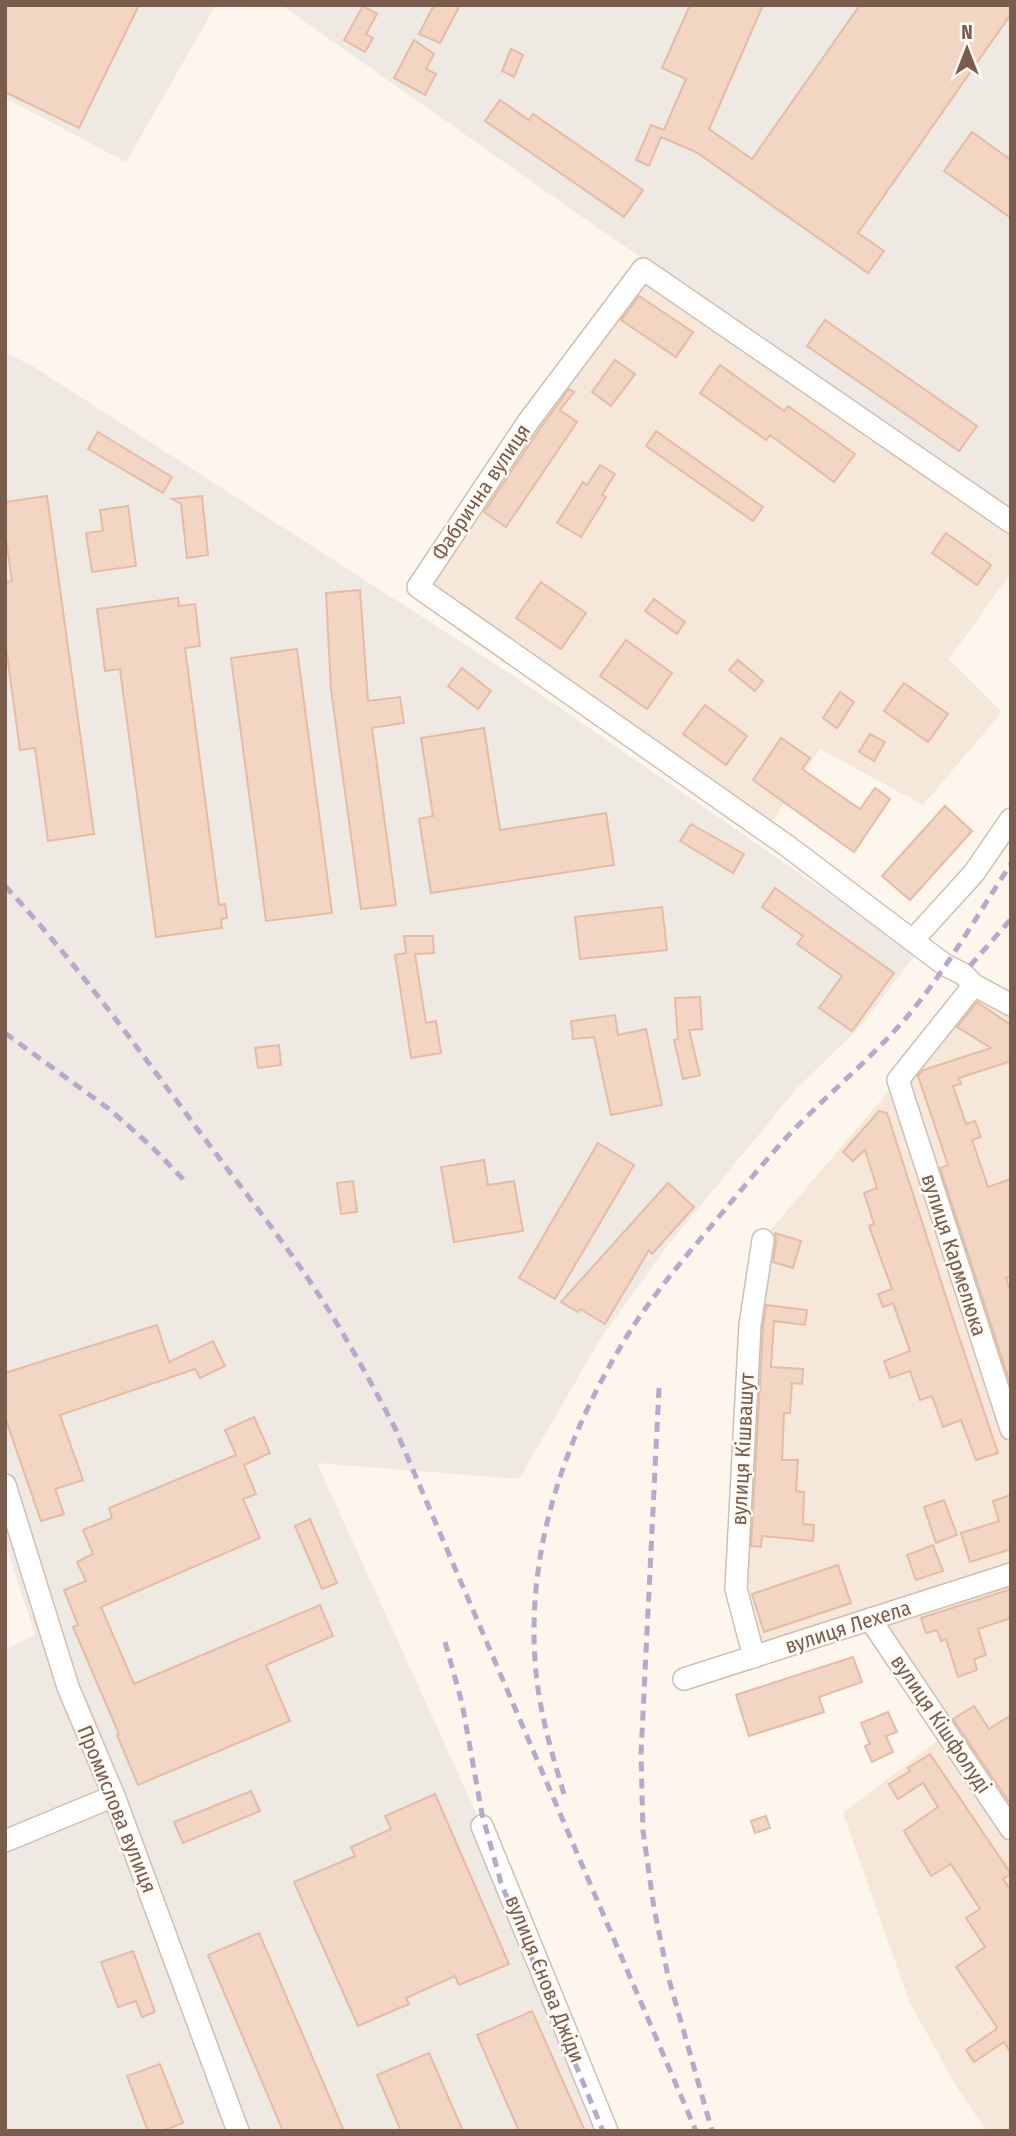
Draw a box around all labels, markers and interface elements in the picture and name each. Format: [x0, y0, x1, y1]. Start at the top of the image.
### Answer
north arrow [932, 14, 1002, 84]
text: N [961, 21, 973, 44]
street label: Фабрична вулиця [426, 419, 536, 565]
street label: вулиця Кармелюка [916, 1171, 992, 1339]
street label: вулиця Кішвашут [726, 1371, 760, 1526]
street label: вулиця Лехела [782, 1594, 914, 1660]
street label: вулиця Кішфолуді [885, 1650, 997, 1798]
street label: Промислова вулиця [72, 1721, 162, 1897]
street label: вулиця Єнова Джіди [500, 1891, 590, 2067]

